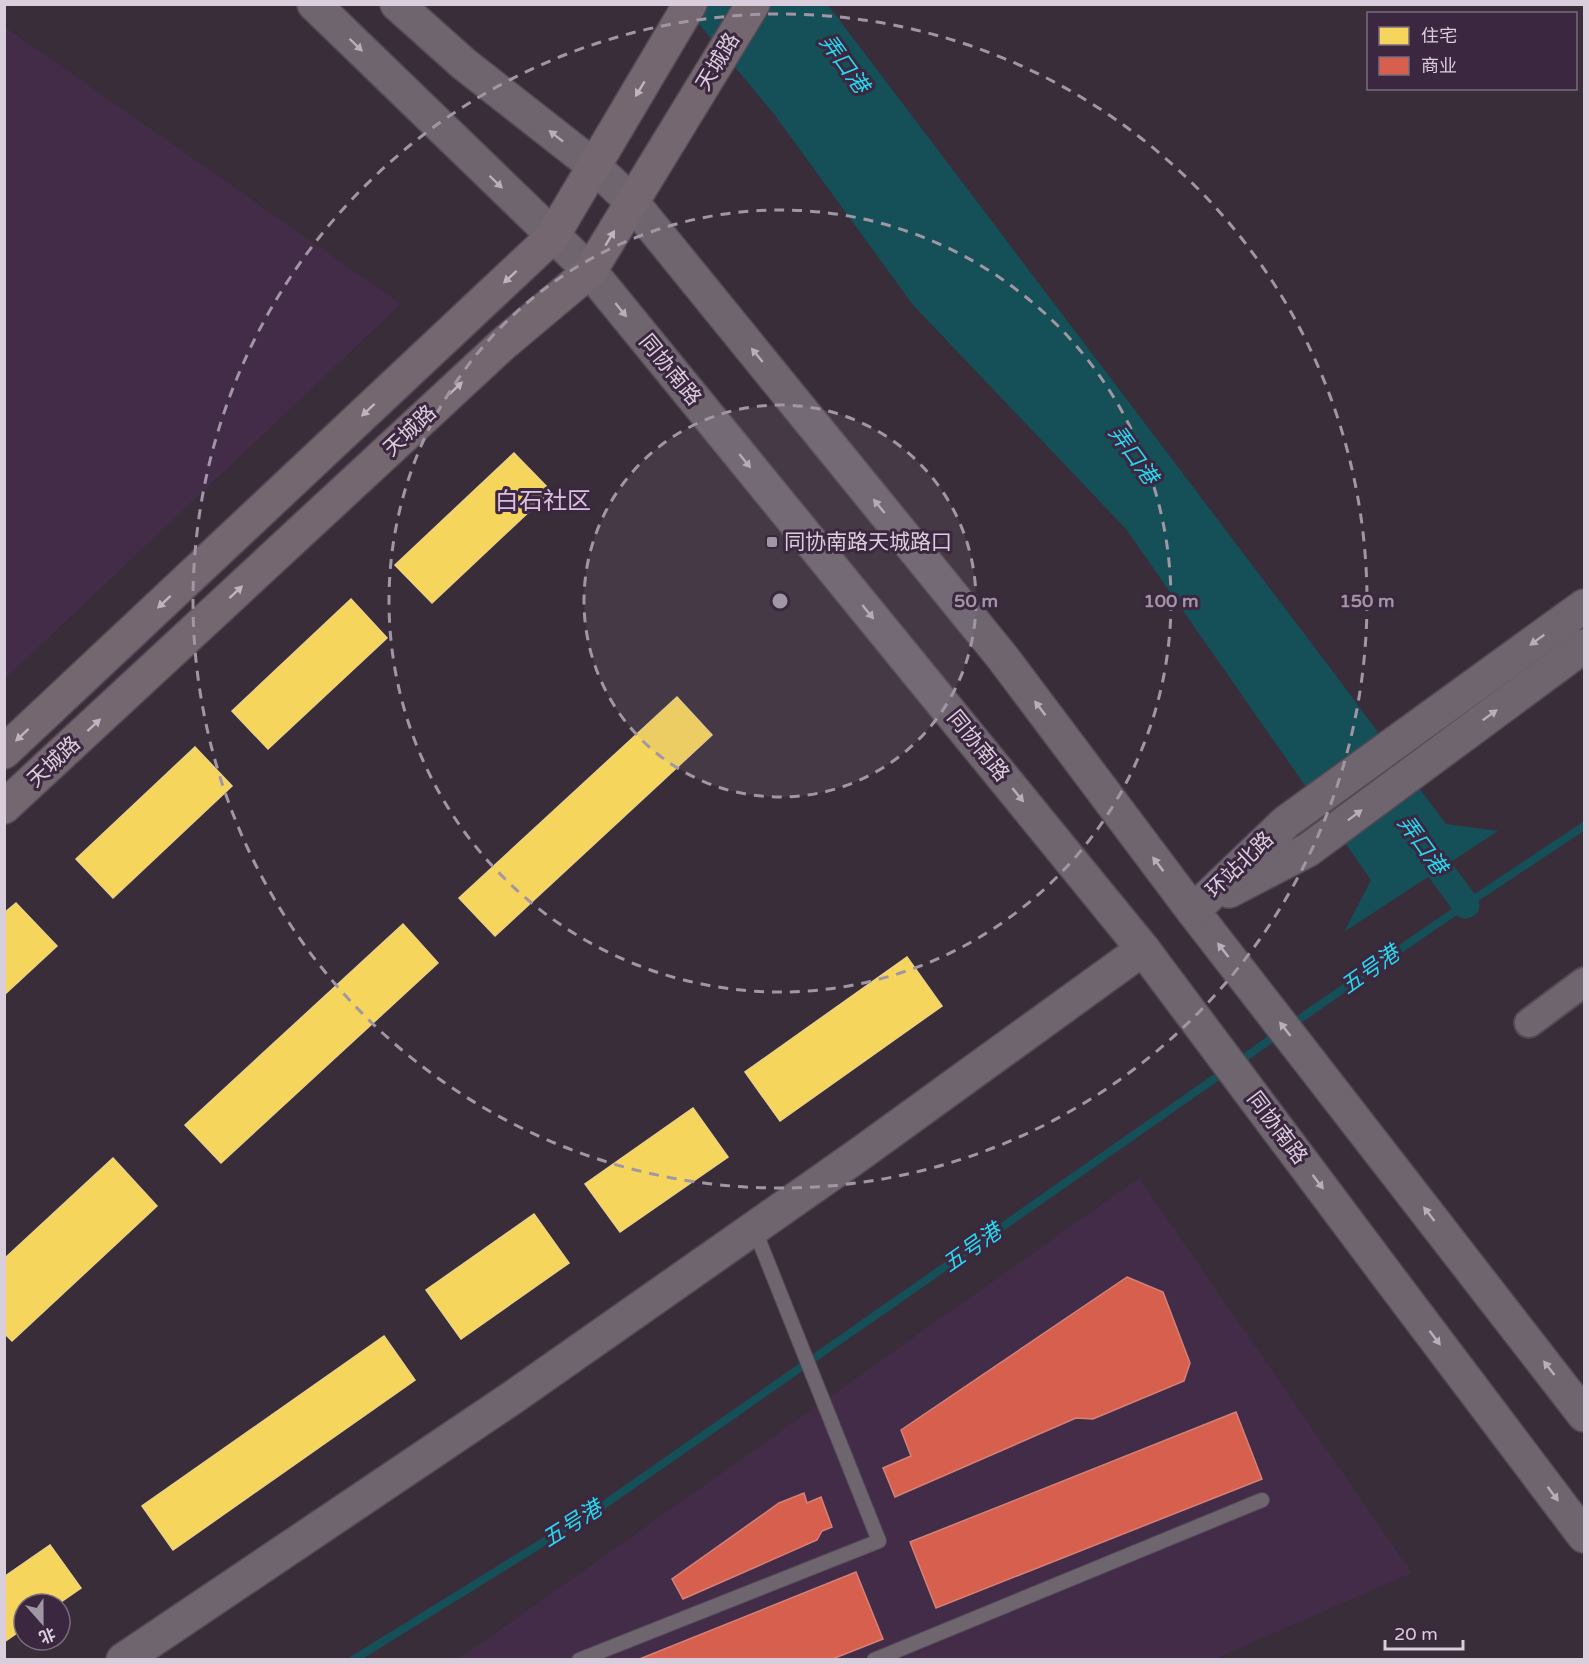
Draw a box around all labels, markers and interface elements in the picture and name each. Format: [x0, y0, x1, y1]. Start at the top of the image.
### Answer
legend [1367, 12, 1577, 90]
text: 住宅 [1421, 25, 1457, 47]
street label: 天城路 [691, 29, 745, 95]
water label: 弄口港 [814, 30, 876, 101]
one-way arrow [349, 38, 363, 52]
text: 商业 [1421, 55, 1457, 77]
one-way arrow [635, 81, 646, 97]
one-way arrow [548, 131, 563, 143]
one-way arrow [488, 174, 502, 188]
one-way arrow [604, 230, 615, 246]
one-way arrow [502, 270, 517, 284]
one-way arrow [615, 302, 628, 318]
street label: 同协南路 [634, 329, 706, 411]
one-way arrow [750, 347, 763, 363]
one-way arrow [448, 382, 463, 395]
street label: 天城路 [378, 400, 442, 462]
one-way arrow [361, 403, 375, 417]
water label: 弄口港 [1103, 421, 1165, 492]
one-way arrow [738, 453, 751, 469]
district label: 白石社区 [495, 487, 591, 516]
one-way arrow [873, 498, 886, 514]
place label: 同协南路天城路口 [784, 530, 952, 555]
marker: 同协南路天城路口 [765, 535, 779, 549]
one-way arrow [229, 585, 244, 599]
text: 50 m [954, 590, 998, 612]
text: 100 m [1143, 590, 1199, 612]
text: 150 m [1339, 590, 1395, 612]
centre of rings [770, 591, 790, 611]
one-way arrow [158, 594, 172, 608]
one-way arrow [861, 604, 874, 619]
one-way arrow [1530, 634, 1546, 646]
one-way arrow [1034, 700, 1047, 716]
street label: 同协南路 [942, 705, 1014, 787]
one-way arrow [1481, 709, 1497, 721]
one-way arrow [86, 718, 100, 732]
one-way arrow [15, 728, 30, 742]
street label: 天城路 [22, 731, 86, 793]
one-way arrow [1011, 787, 1024, 802]
one-way arrow [1347, 808, 1363, 821]
water label: 弄口港 [1392, 811, 1454, 882]
street label: 环站北路 [1201, 827, 1279, 903]
one-way arrow [1152, 856, 1164, 871]
water label: 五号港 [1336, 939, 1407, 1000]
one-way arrow [1218, 942, 1230, 957]
one-way arrow [1280, 1021, 1292, 1036]
street label: 同协南路 [1242, 1087, 1312, 1169]
one-way arrow [1311, 1175, 1323, 1190]
one-way arrow [1424, 1207, 1436, 1222]
water label: 五号港 [938, 1217, 1009, 1278]
one-way arrow [1428, 1331, 1440, 1346]
one-way arrow [1543, 1361, 1555, 1376]
one-way arrow [1546, 1486, 1558, 1501]
water label: 五号港 [537, 1494, 609, 1553]
north arrow [12, 1592, 72, 1652]
scale bar [1385, 1613, 1463, 1651]
text: 北 [36, 1623, 58, 1647]
text: 20 m [1394, 1623, 1438, 1645]

